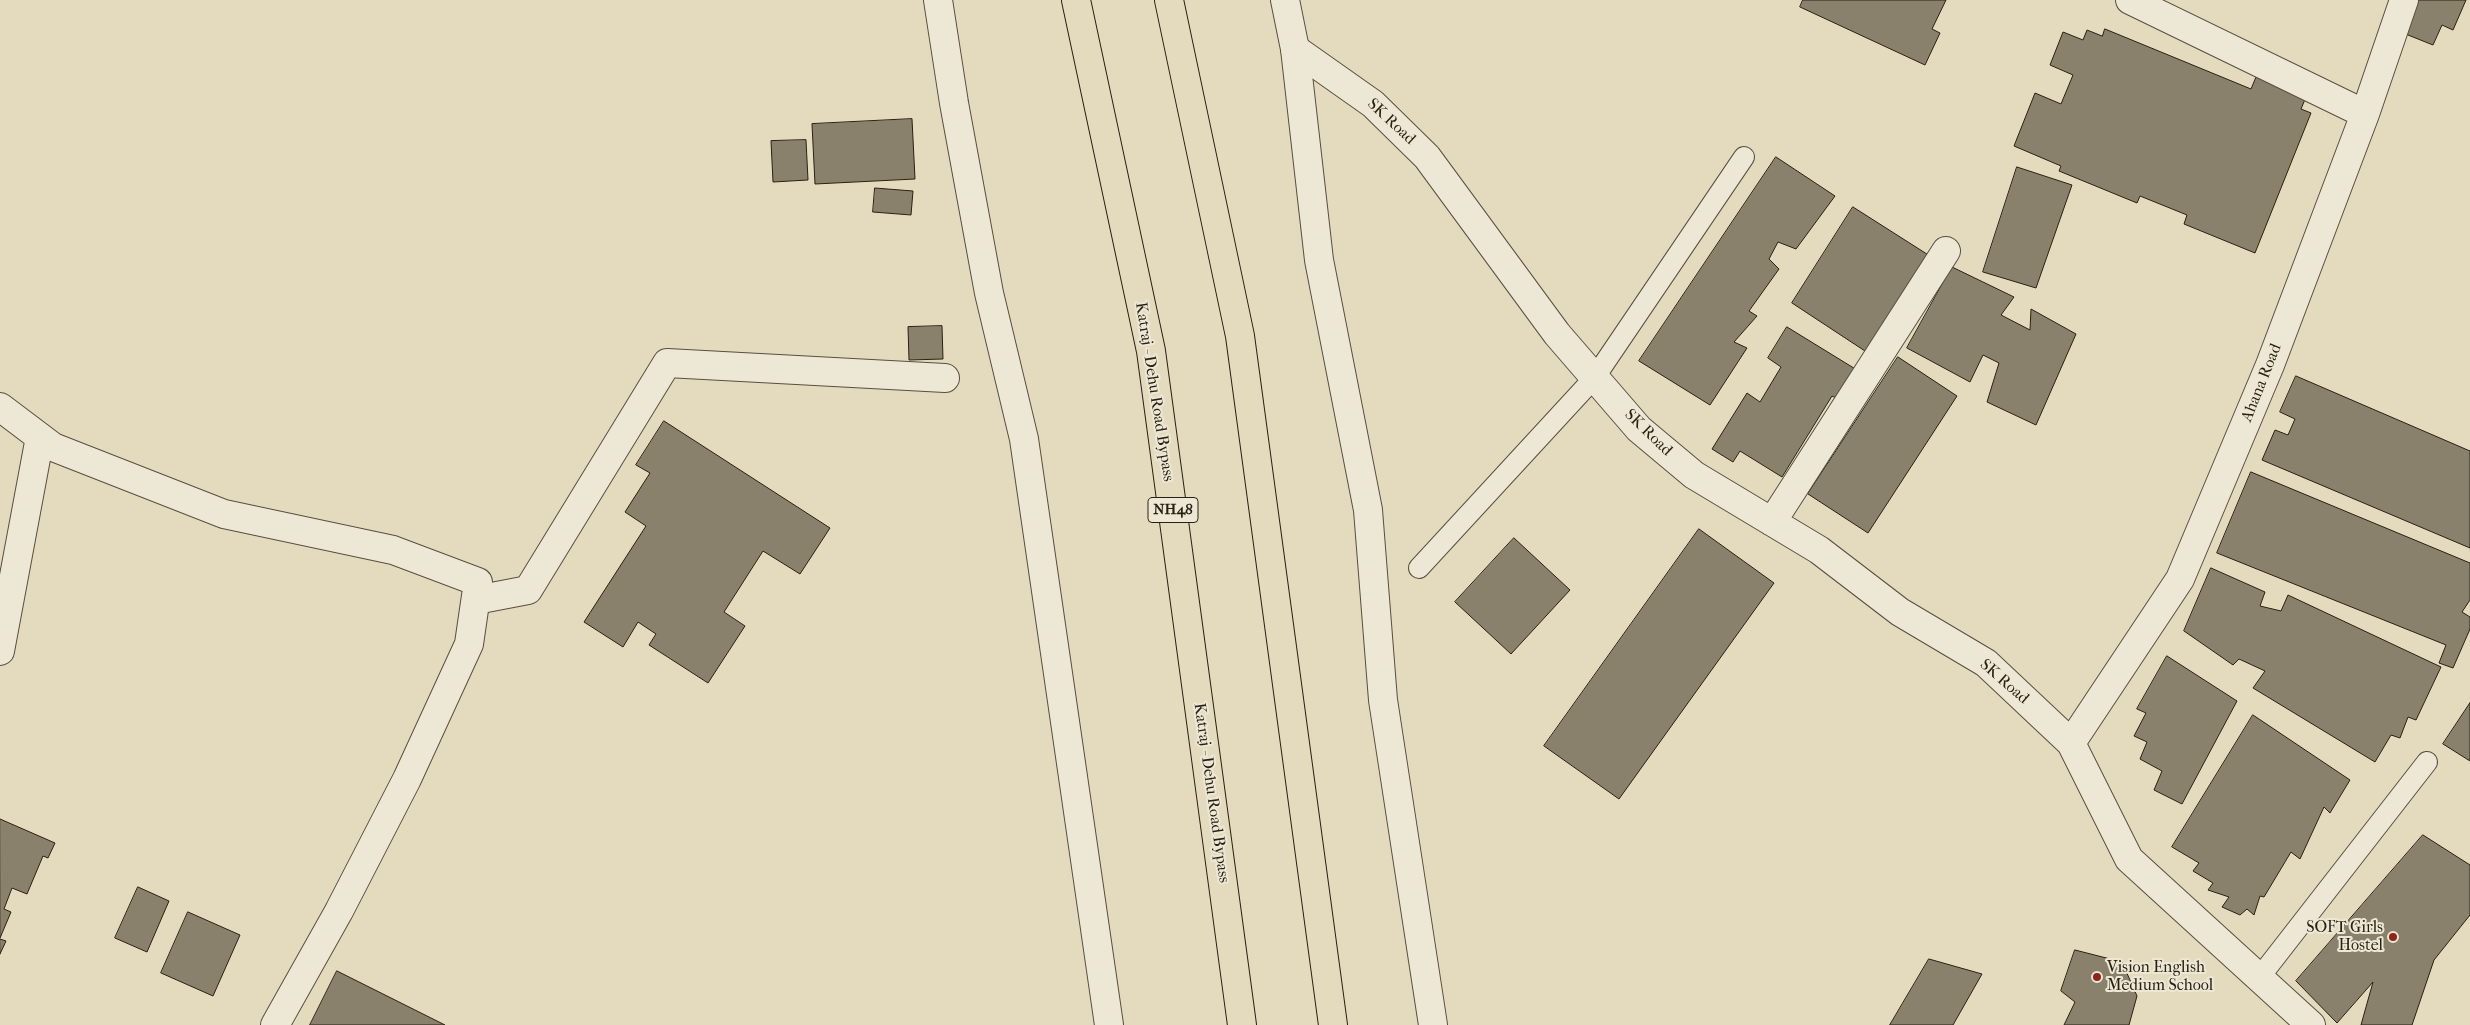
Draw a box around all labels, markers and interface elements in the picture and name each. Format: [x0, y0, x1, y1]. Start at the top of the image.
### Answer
street label: SK Road [1363, 95, 1419, 149]
street label: Katraj - Dehu Road Bypass [1130, 301, 1178, 483]
street label: Ahana Road [2238, 341, 2286, 425]
street label: SK Road [1620, 406, 1676, 460]
road number: NH48 [1148, 498, 1198, 522]
street label: SK Road [1975, 655, 2033, 709]
street label: Katraj - Dehu Road Bypass [1189, 702, 1233, 884]
place label: SOFT Girls Hostel [2306, 918, 2383, 956]
marker: SOFT Girls Hostel [2387, 931, 2399, 943]
place label: Vision English Medium School [2107, 958, 2213, 996]
marker: Vision English Medium School [2091, 971, 2103, 983]

